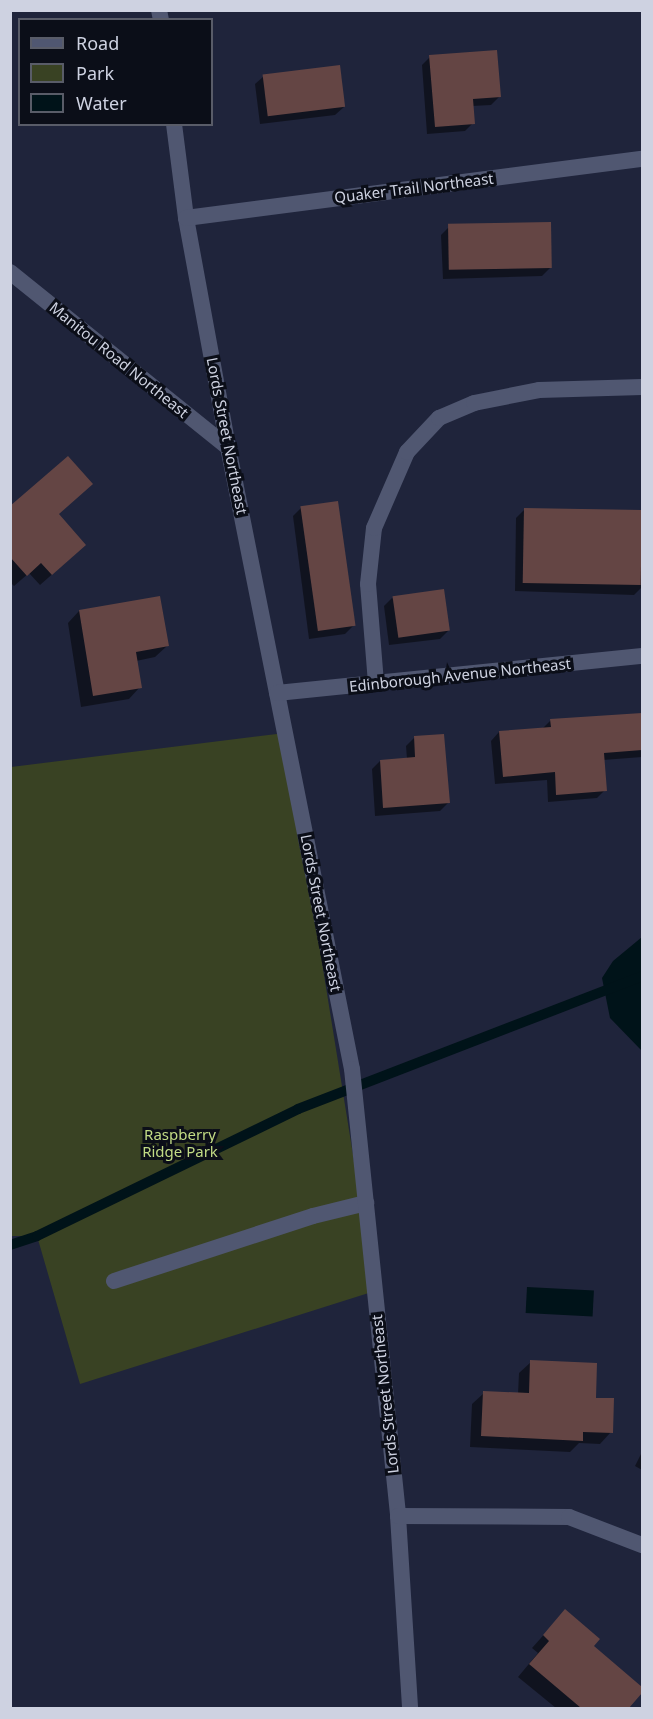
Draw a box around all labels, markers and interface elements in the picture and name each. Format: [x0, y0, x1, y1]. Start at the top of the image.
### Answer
legend [18, 18, 213, 126]
text: Road [76, 31, 119, 55]
text: Park [76, 61, 114, 85]
text: Water [76, 91, 127, 115]
street label: Quaker Trail Northeast [333, 169, 495, 207]
street label: Manitou Road Northeast [46, 298, 192, 422]
street label: Lords Street Northeast [203, 356, 251, 516]
street label: Edinborough Avenue Northeast [348, 654, 572, 696]
street label: Lords Street Northeast [297, 833, 345, 993]
park label: Raspberry Ridge Park [142, 1125, 218, 1160]
street label: Lords Street Northeast [368, 1314, 402, 1474]

